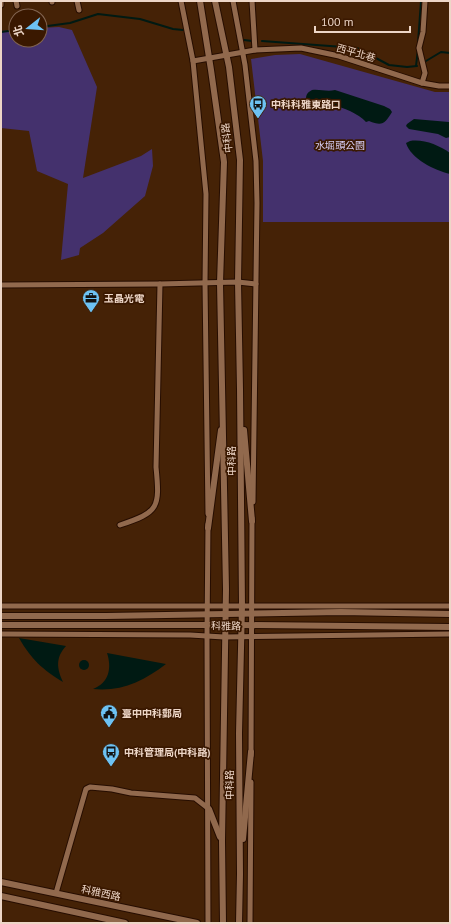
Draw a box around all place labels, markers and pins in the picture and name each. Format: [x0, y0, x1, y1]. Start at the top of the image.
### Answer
bus stop icon: 中科科雅東路口 [248, 94, 268, 119]
place label: 中科科雅東路口 [271, 98, 341, 111]
office icon: 玉晶光電 [81, 288, 101, 313]
place label: 玉晶光電 [104, 292, 145, 305]
public building icon: 臺中中科郵局 [99, 703, 119, 728]
place label: 臺中中科郵局 [122, 707, 182, 720]
bus stop icon: 中科管理局(中科路) [101, 742, 121, 767]
place label: 中科管理局(中科路) [124, 746, 211, 759]

